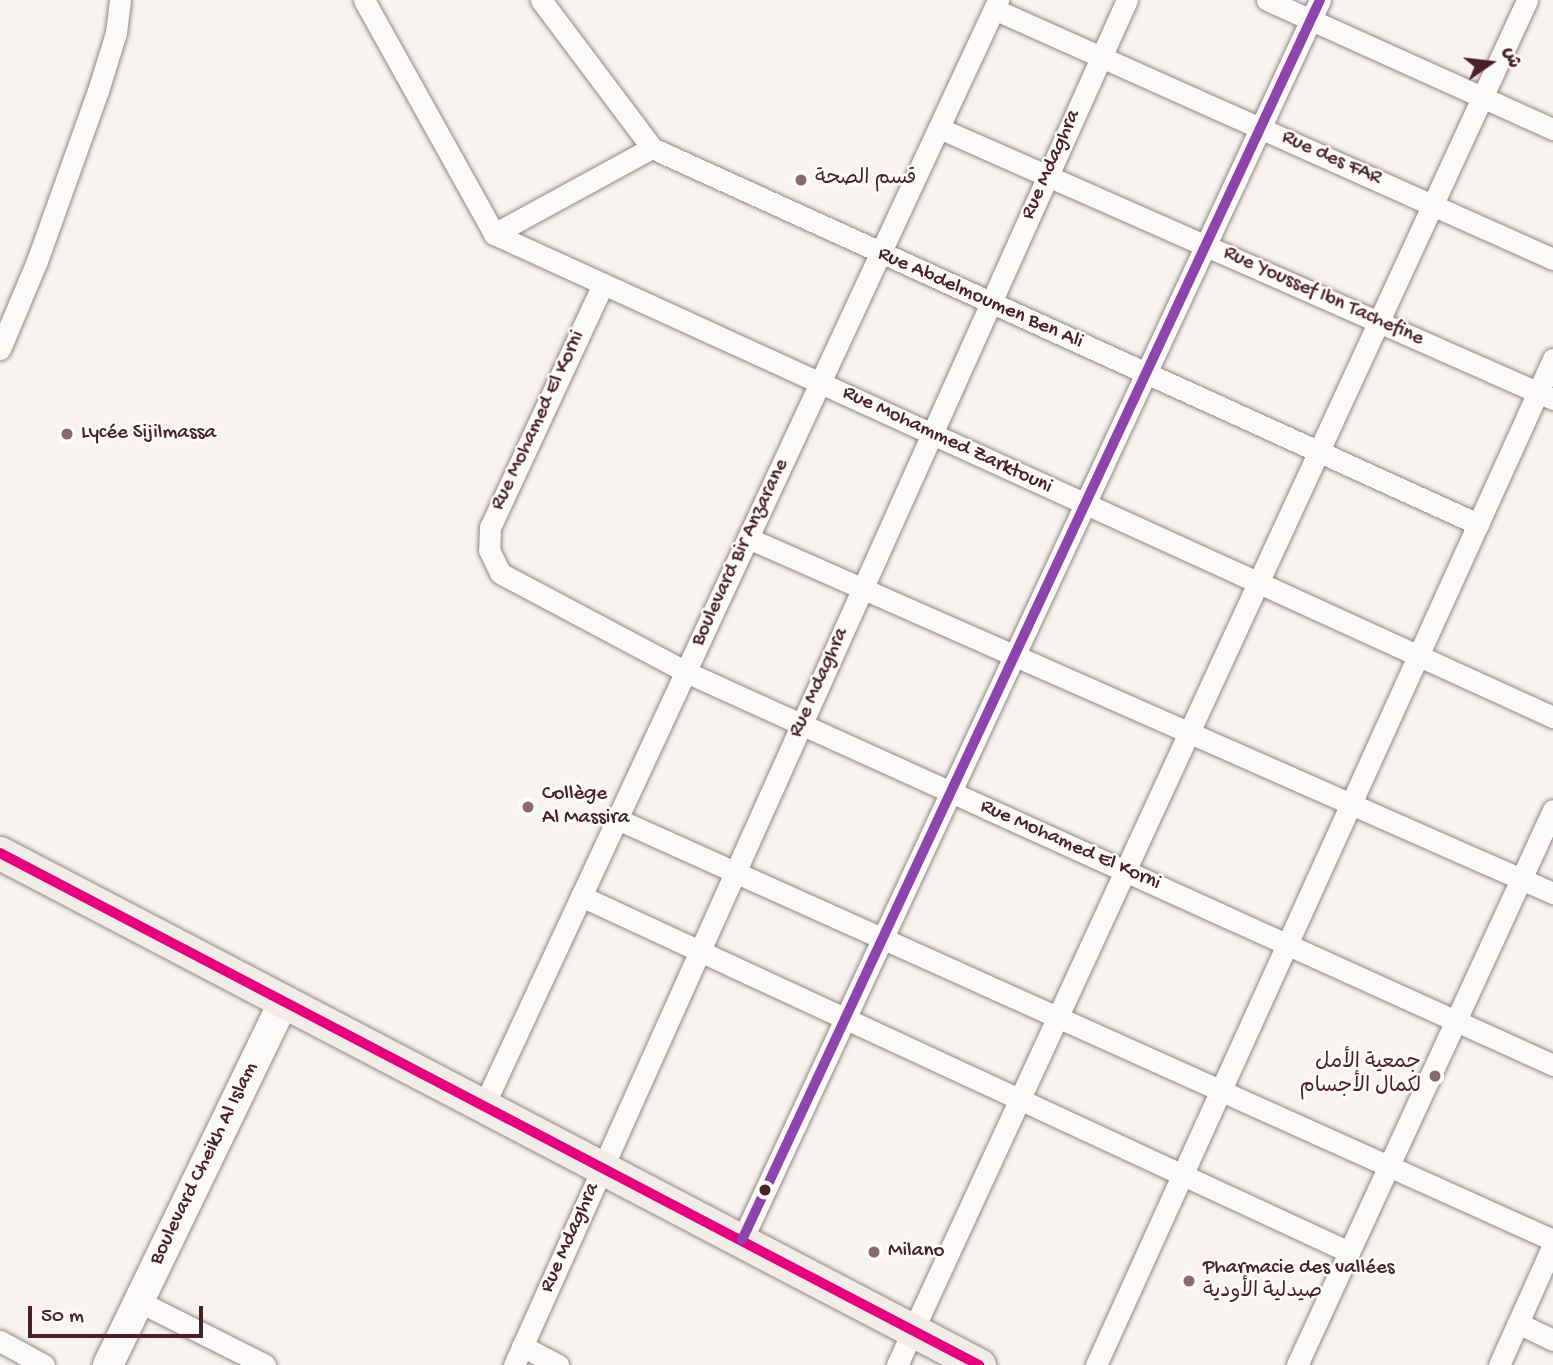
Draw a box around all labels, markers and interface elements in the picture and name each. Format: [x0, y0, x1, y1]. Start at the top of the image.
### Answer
north arrow [1455, 28, 1525, 98]
text: ش [1497, 45, 1525, 71]
street label: Rue Mdaghra [1017, 106, 1087, 224]
street label: Rue des FAR [1277, 126, 1385, 192]
place label: قسم الصحة [815, 167, 917, 193]
marker: قسم الصحة [793, 172, 809, 188]
street label: Rue Youssef Ibn Tachefine [1219, 241, 1427, 353]
street label: Rue Abdelmoumen Ben Ali [873, 242, 1087, 356]
street label: Rue Mohamed El Korni [486, 327, 592, 515]
street label: Rue Mohammed Zarktouni [838, 381, 1056, 501]
place label: Lycée Sijilmassa [81, 421, 216, 447]
marker: Lycée Sijilmassa [59, 426, 75, 442]
street label: Boulevard Bir Anzarane [687, 455, 795, 651]
street label: Rue Mdaghra [785, 624, 855, 742]
place label: Collège Al Massira [542, 782, 629, 832]
street label: Rue Mohamed El Korni [976, 795, 1164, 897]
marker: Collège Al Massira [520, 799, 536, 815]
place label: جمعية الأمل لكمال الأجسام [1299, 1051, 1421, 1101]
street label: Boulevard Cheikh Al Islam [145, 1059, 265, 1269]
marker: جمعية الأمل لكمال الأجسام [1427, 1068, 1443, 1084]
street label: Rue Mdaghra [536, 1179, 606, 1297]
unlabelled marker [758, 1183, 772, 1197]
place label: Milano [888, 1239, 944, 1265]
marker: Milano [866, 1244, 882, 1260]
place label: Pharmacie des vallées صيدلية الأودية [1203, 1256, 1394, 1306]
marker: Pharmacie des vallées صيدلية الأودية [1181, 1273, 1197, 1289]
scale bar [32, 1292, 206, 1336]
text: 50 m [41, 1305, 84, 1330]

